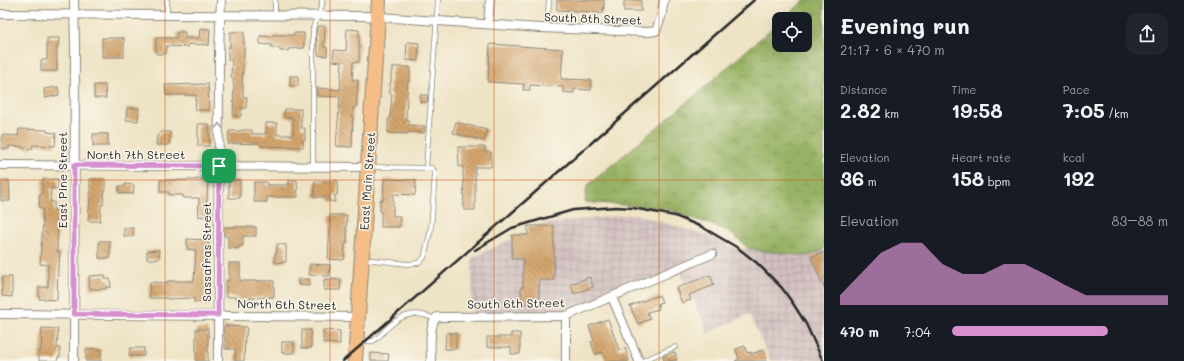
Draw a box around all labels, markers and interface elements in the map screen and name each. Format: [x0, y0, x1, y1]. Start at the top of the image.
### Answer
street label: South 8th Street [544, 8, 642, 28]
text: Evening run [840, 11, 970, 40]
map controls [772, 12, 812, 52]
button: locate [772, 12, 812, 52]
button: share [1126, 13, 1168, 55]
text: 21:17 · 6 × 470 m [840, 41, 945, 58]
text: Distance [840, 82, 887, 97]
text: Time [951, 82, 976, 97]
text: Pace [1063, 82, 1090, 97]
text: 2.82 [840, 97, 881, 123]
text: 19:58 [951, 97, 1003, 123]
text: 7:05 [1063, 97, 1105, 123]
text: km [881, 106, 899, 121]
text: /km [1105, 106, 1129, 121]
one-way arrow [215, 123, 223, 129]
street label: East Main Street [356, 131, 378, 231]
street label: East Pine Street [54, 132, 70, 228]
street label: North 7th Street [87, 146, 185, 162]
pin [202, 149, 236, 183]
text: Elevation [840, 150, 889, 165]
text: Heart rate [951, 150, 1011, 165]
text: kcal [1063, 150, 1085, 165]
icon: arrive [208, 155, 230, 177]
text: 36 [840, 165, 864, 191]
text: 158 [951, 165, 984, 191]
text: 192 [1063, 165, 1095, 191]
text: m [864, 174, 876, 189]
text: bpm [984, 174, 1010, 189]
street label: Sassafras Street [198, 202, 214, 302]
text: Elevation [840, 212, 898, 229]
text: 83–88 m [1112, 212, 1168, 229]
street label: South 6th Street [467, 294, 565, 312]
street label: North 6th Street [237, 295, 337, 313]
text: 470 m [840, 323, 879, 340]
text: 7:04 [904, 323, 931, 340]

